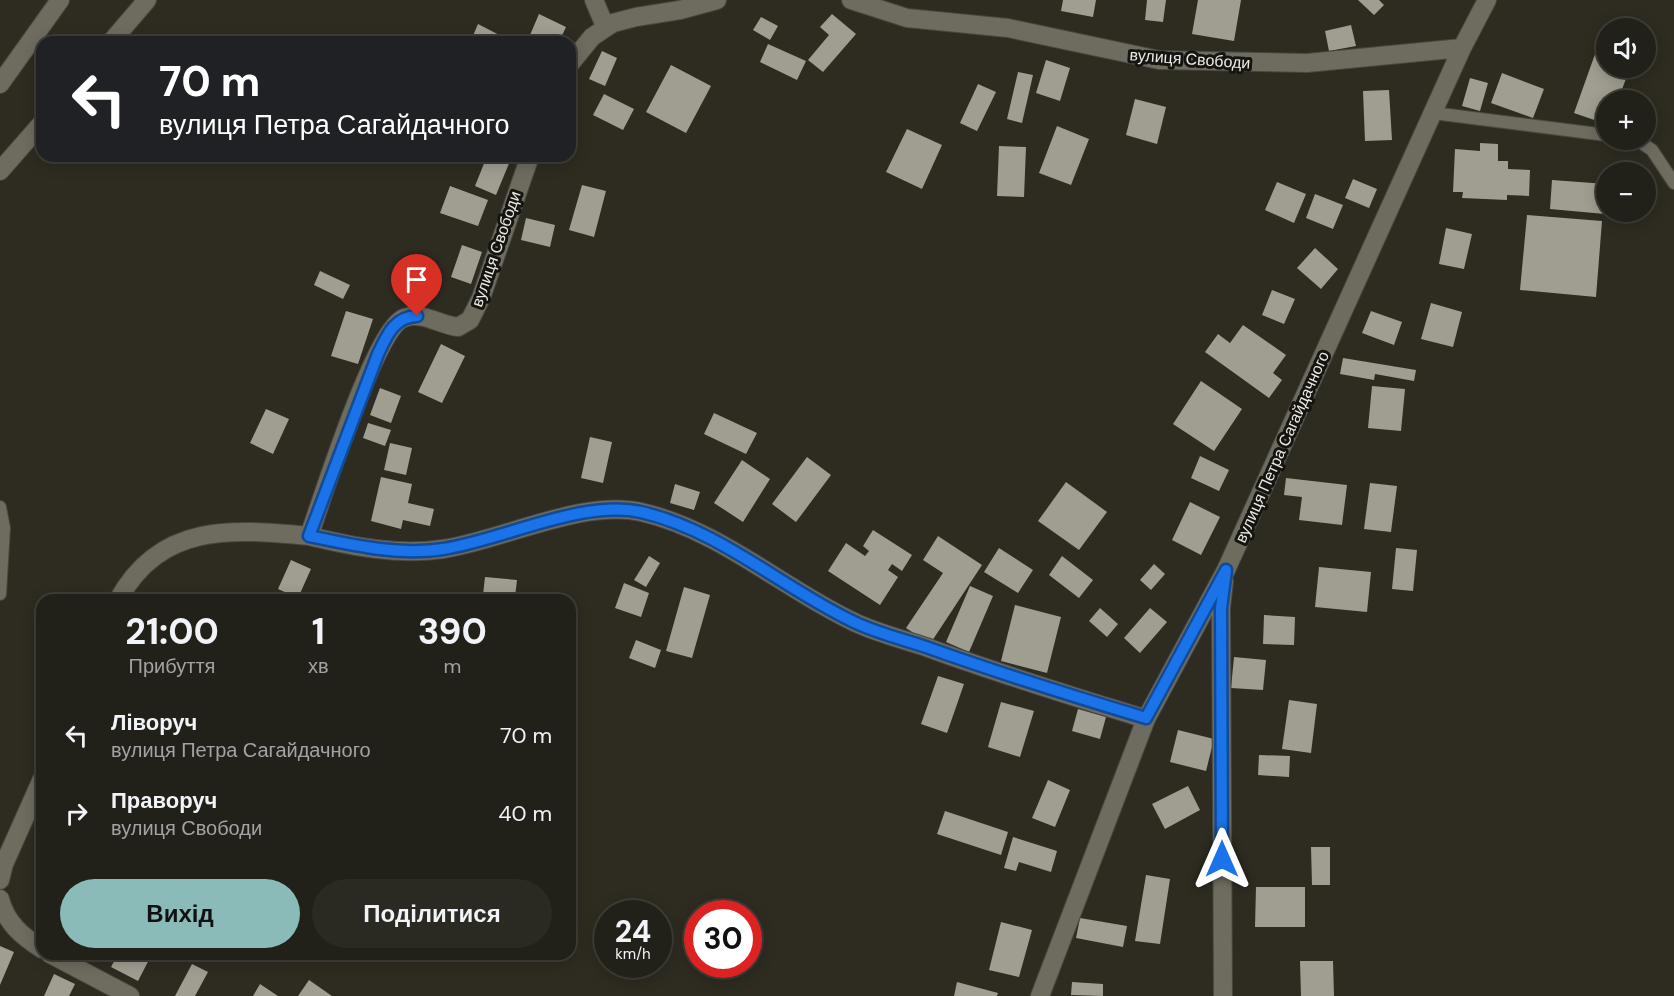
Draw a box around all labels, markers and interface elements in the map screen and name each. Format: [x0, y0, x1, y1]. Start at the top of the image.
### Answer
map controls [1596, 18, 1656, 222]
button: sound [1596, 18, 1656, 78]
street label: вулиця Свободи [1129, 44, 1251, 74]
text: 70 m [159, 54, 260, 109]
icon: left [60, 60, 138, 138]
button: + [1596, 90, 1656, 150]
text: вулиця Петра Сагайдачного [159, 107, 509, 142]
button: − [1596, 162, 1656, 222]
street label: вулиця Свободи [466, 188, 526, 310]
pin [391, 254, 442, 316]
icon: arrive [400, 263, 433, 296]
street label: вулиця Петра Сагайдачного [1230, 348, 1334, 546]
text: 21:00 [125, 608, 219, 655]
text: 1 [312, 608, 325, 655]
text: 390 [418, 608, 487, 655]
text: Прибуття [129, 653, 215, 679]
text: хв [308, 653, 329, 679]
text: m [443, 653, 461, 679]
text: Ліворуч [111, 708, 197, 737]
icon: left [60, 719, 93, 752]
text: 70 m [500, 721, 552, 750]
text: вулиця Петра Сагайдачного [111, 737, 371, 763]
text: Праворуч [111, 786, 217, 815]
icon: right [60, 797, 93, 830]
text: 40 m [498, 799, 552, 828]
text: вулиця Свободи [111, 815, 262, 841]
position arrow [1190, 827, 1254, 891]
button: Вихід [60, 879, 300, 948]
button: Поділитися [312, 879, 552, 948]
speed limit sign: 30 [684, 900, 762, 978]
text: 24 [615, 912, 651, 951]
text: km/h [615, 944, 651, 964]

